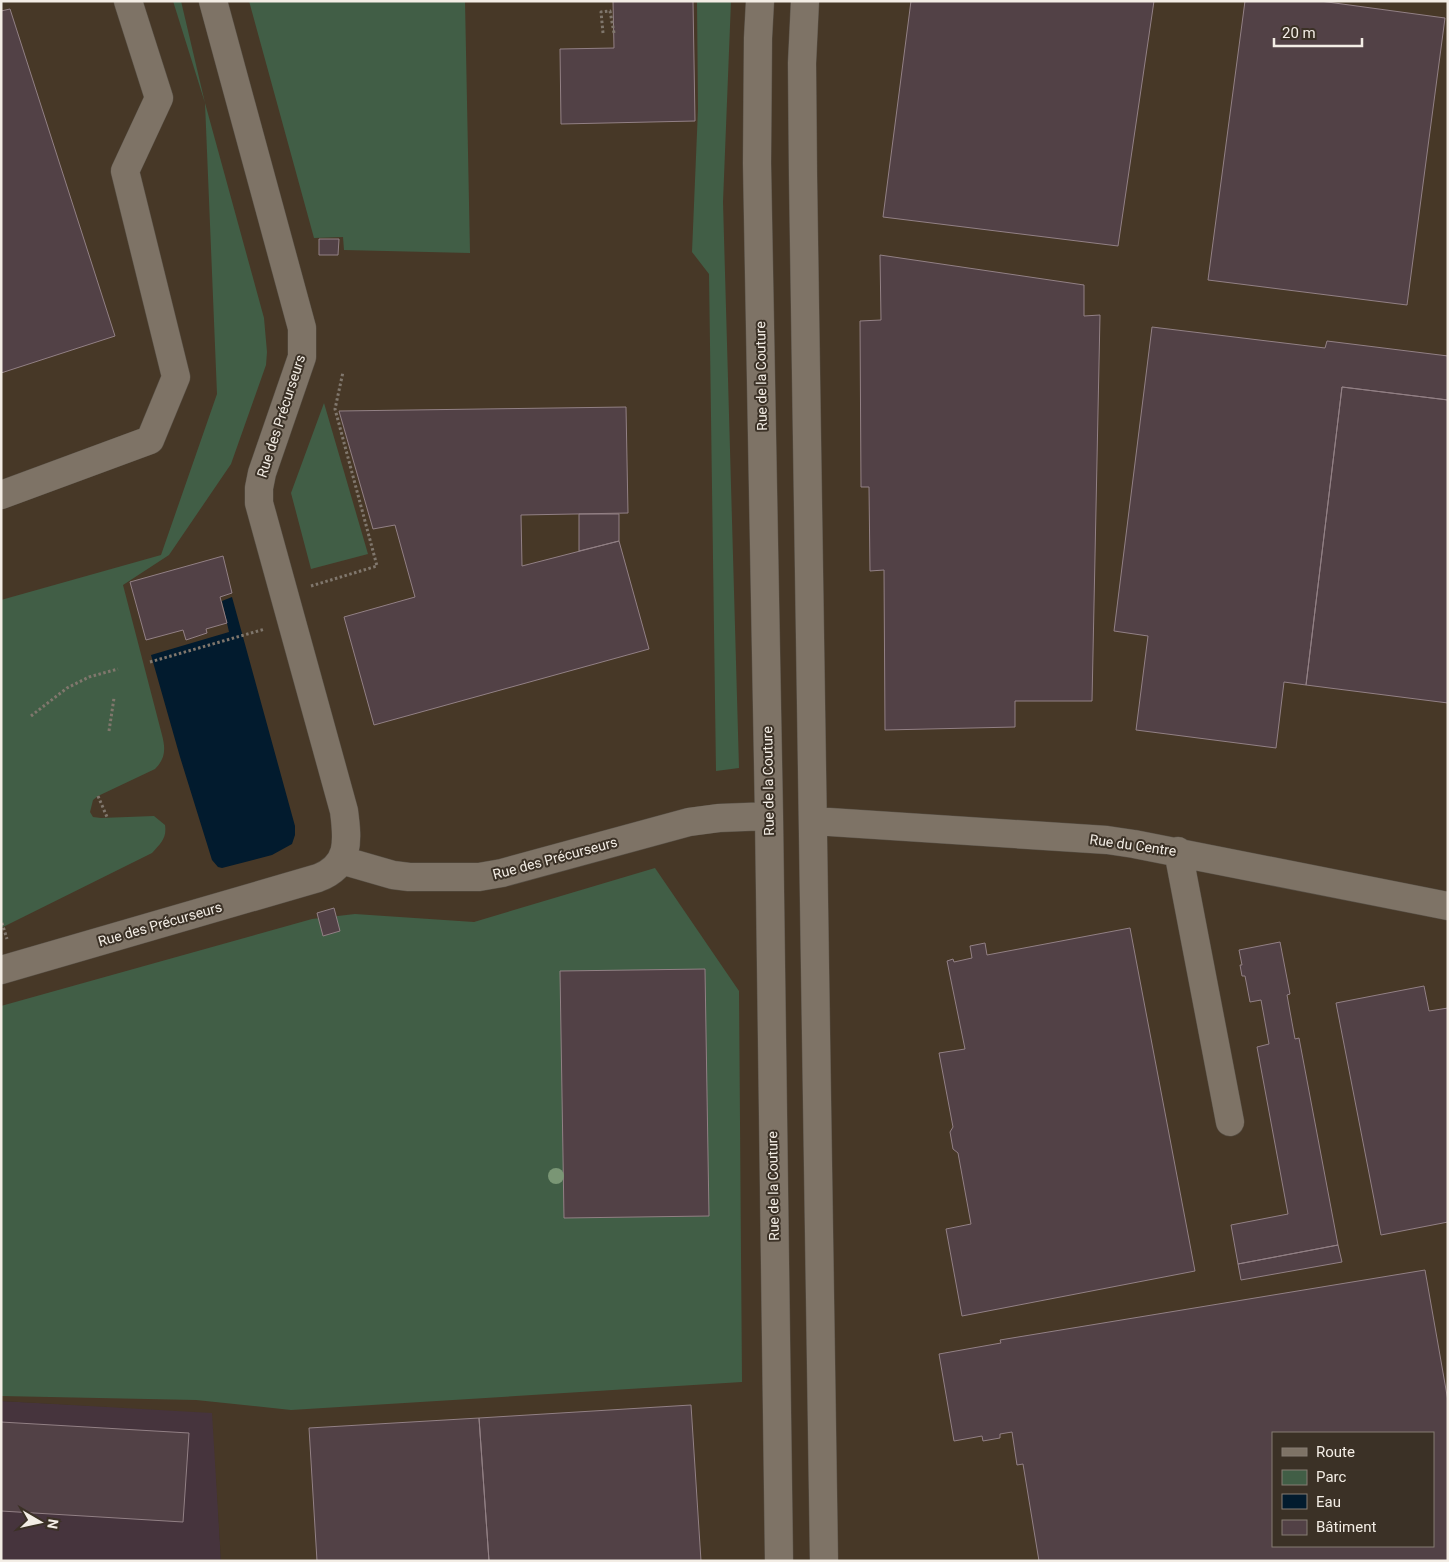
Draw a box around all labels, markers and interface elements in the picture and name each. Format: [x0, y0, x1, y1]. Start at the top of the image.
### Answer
scale bar [1274, 15, 1362, 47]
text: 20 m [1282, 24, 1316, 42]
street label: Rue de la Couture [752, 321, 770, 431]
street label: Rue des Précurseurs [254, 353, 308, 479]
street label: Rue de la Couture [759, 726, 777, 836]
street label: Rue du Centre [1089, 831, 1177, 859]
street label: Rue des Précurseurs [491, 834, 619, 882]
street label: Rue des Précurseurs [96, 899, 224, 949]
street label: Rue de la Couture [764, 1131, 782, 1241]
legend [1272, 1432, 1434, 1547]
text: Route [1316, 1443, 1355, 1461]
text: Parc [1316, 1468, 1346, 1486]
text: Eau [1316, 1493, 1341, 1511]
north arrow [15, 1497, 65, 1547]
text: N [44, 1518, 62, 1530]
text: Bâtiment [1316, 1518, 1376, 1536]

